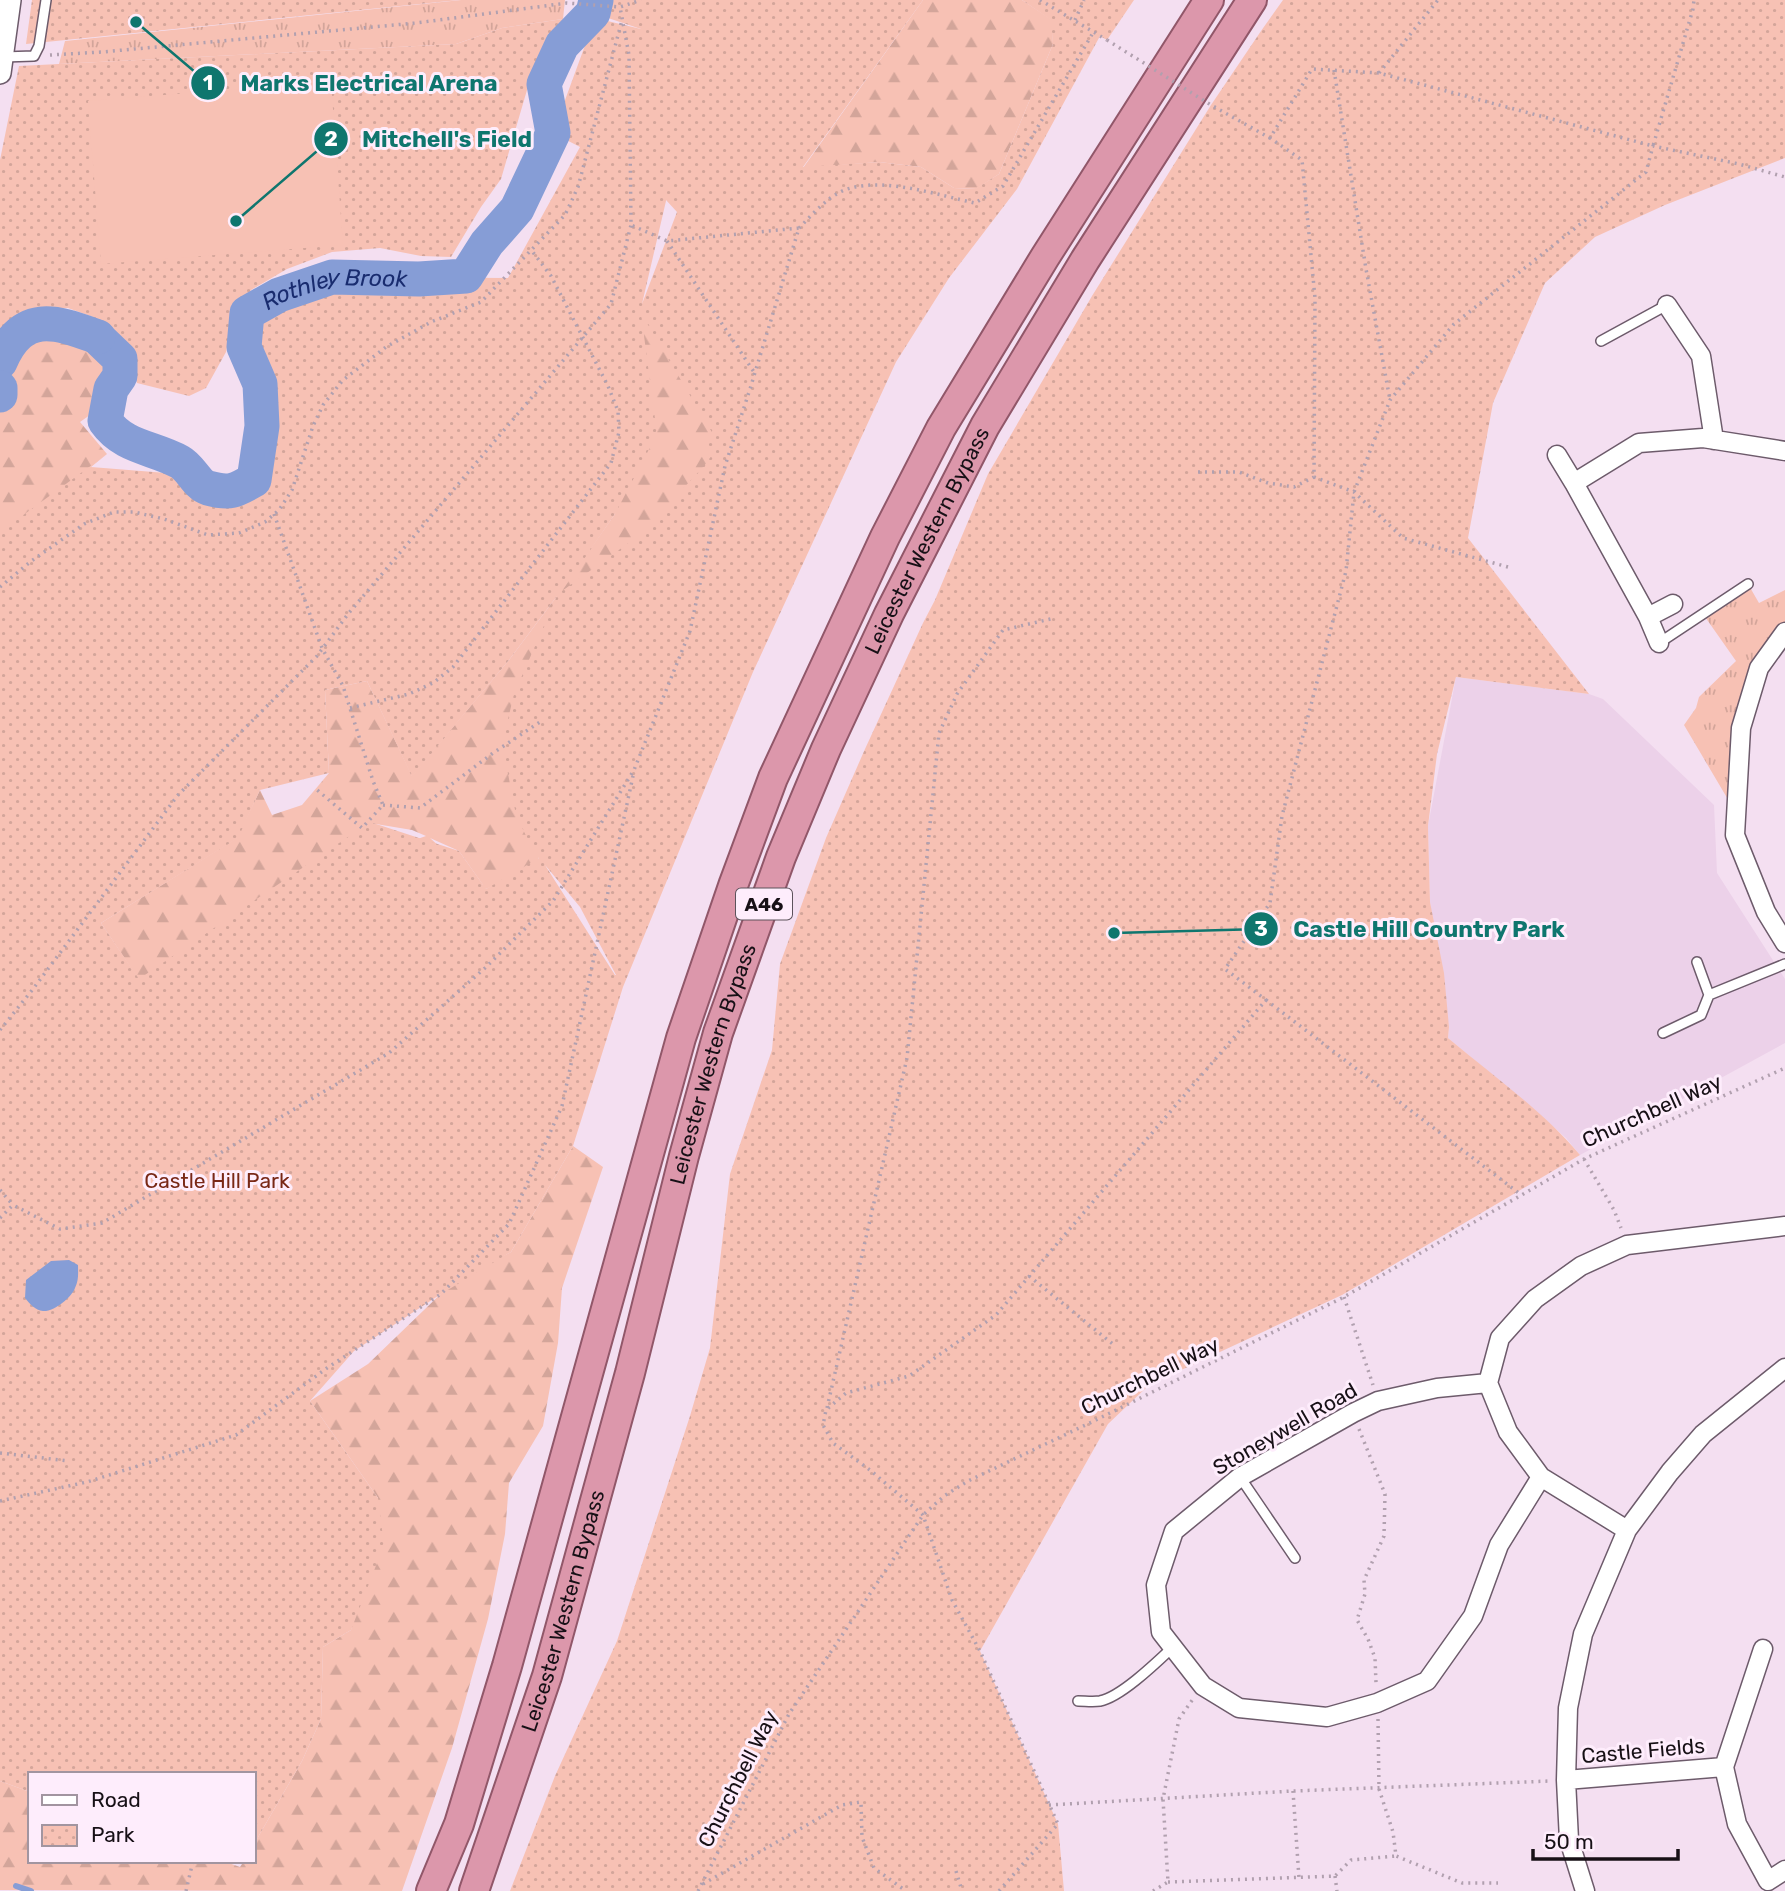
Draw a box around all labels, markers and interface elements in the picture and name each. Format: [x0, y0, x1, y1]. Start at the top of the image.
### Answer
callout: Marks Electrical Arena [191, 61, 511, 105]
text: Marks Electrical Arena [240, 69, 498, 97]
text: 1 [203, 70, 213, 95]
callout: Mitchell's Field [313, 117, 546, 161]
text: Mitchell's Field [362, 125, 532, 153]
text: 2 [324, 126, 338, 151]
water label: Rothley Brook [257, 263, 409, 316]
street label: Leicester Western Bypass [859, 423, 994, 658]
road number: A46 [736, 888, 792, 920]
callout: Castle Hill Country Park [1244, 907, 1579, 951]
text: Castle Hill Country Park [1293, 915, 1565, 943]
text: 3 [1254, 916, 1268, 941]
street label: Leicester Western Bypass [664, 940, 761, 1187]
street label: Churchbell Way [1578, 1068, 1726, 1152]
park label: Castle Hill Park [144, 1168, 290, 1193]
street label: Churchbell Way [1077, 1331, 1223, 1420]
street label: Stoneywell Road [1208, 1377, 1361, 1480]
street label: Leicester Western Bypass [516, 1487, 609, 1735]
street label: Churchbell Way [692, 1706, 783, 1851]
street label: Castle Fields [1580, 1733, 1706, 1768]
legend [28, 1772, 256, 1863]
text: Road [91, 1787, 141, 1812]
scale bar [1533, 1818, 1678, 1862]
text: Park [91, 1822, 135, 1847]
text: 50 m [1544, 1829, 1594, 1854]

